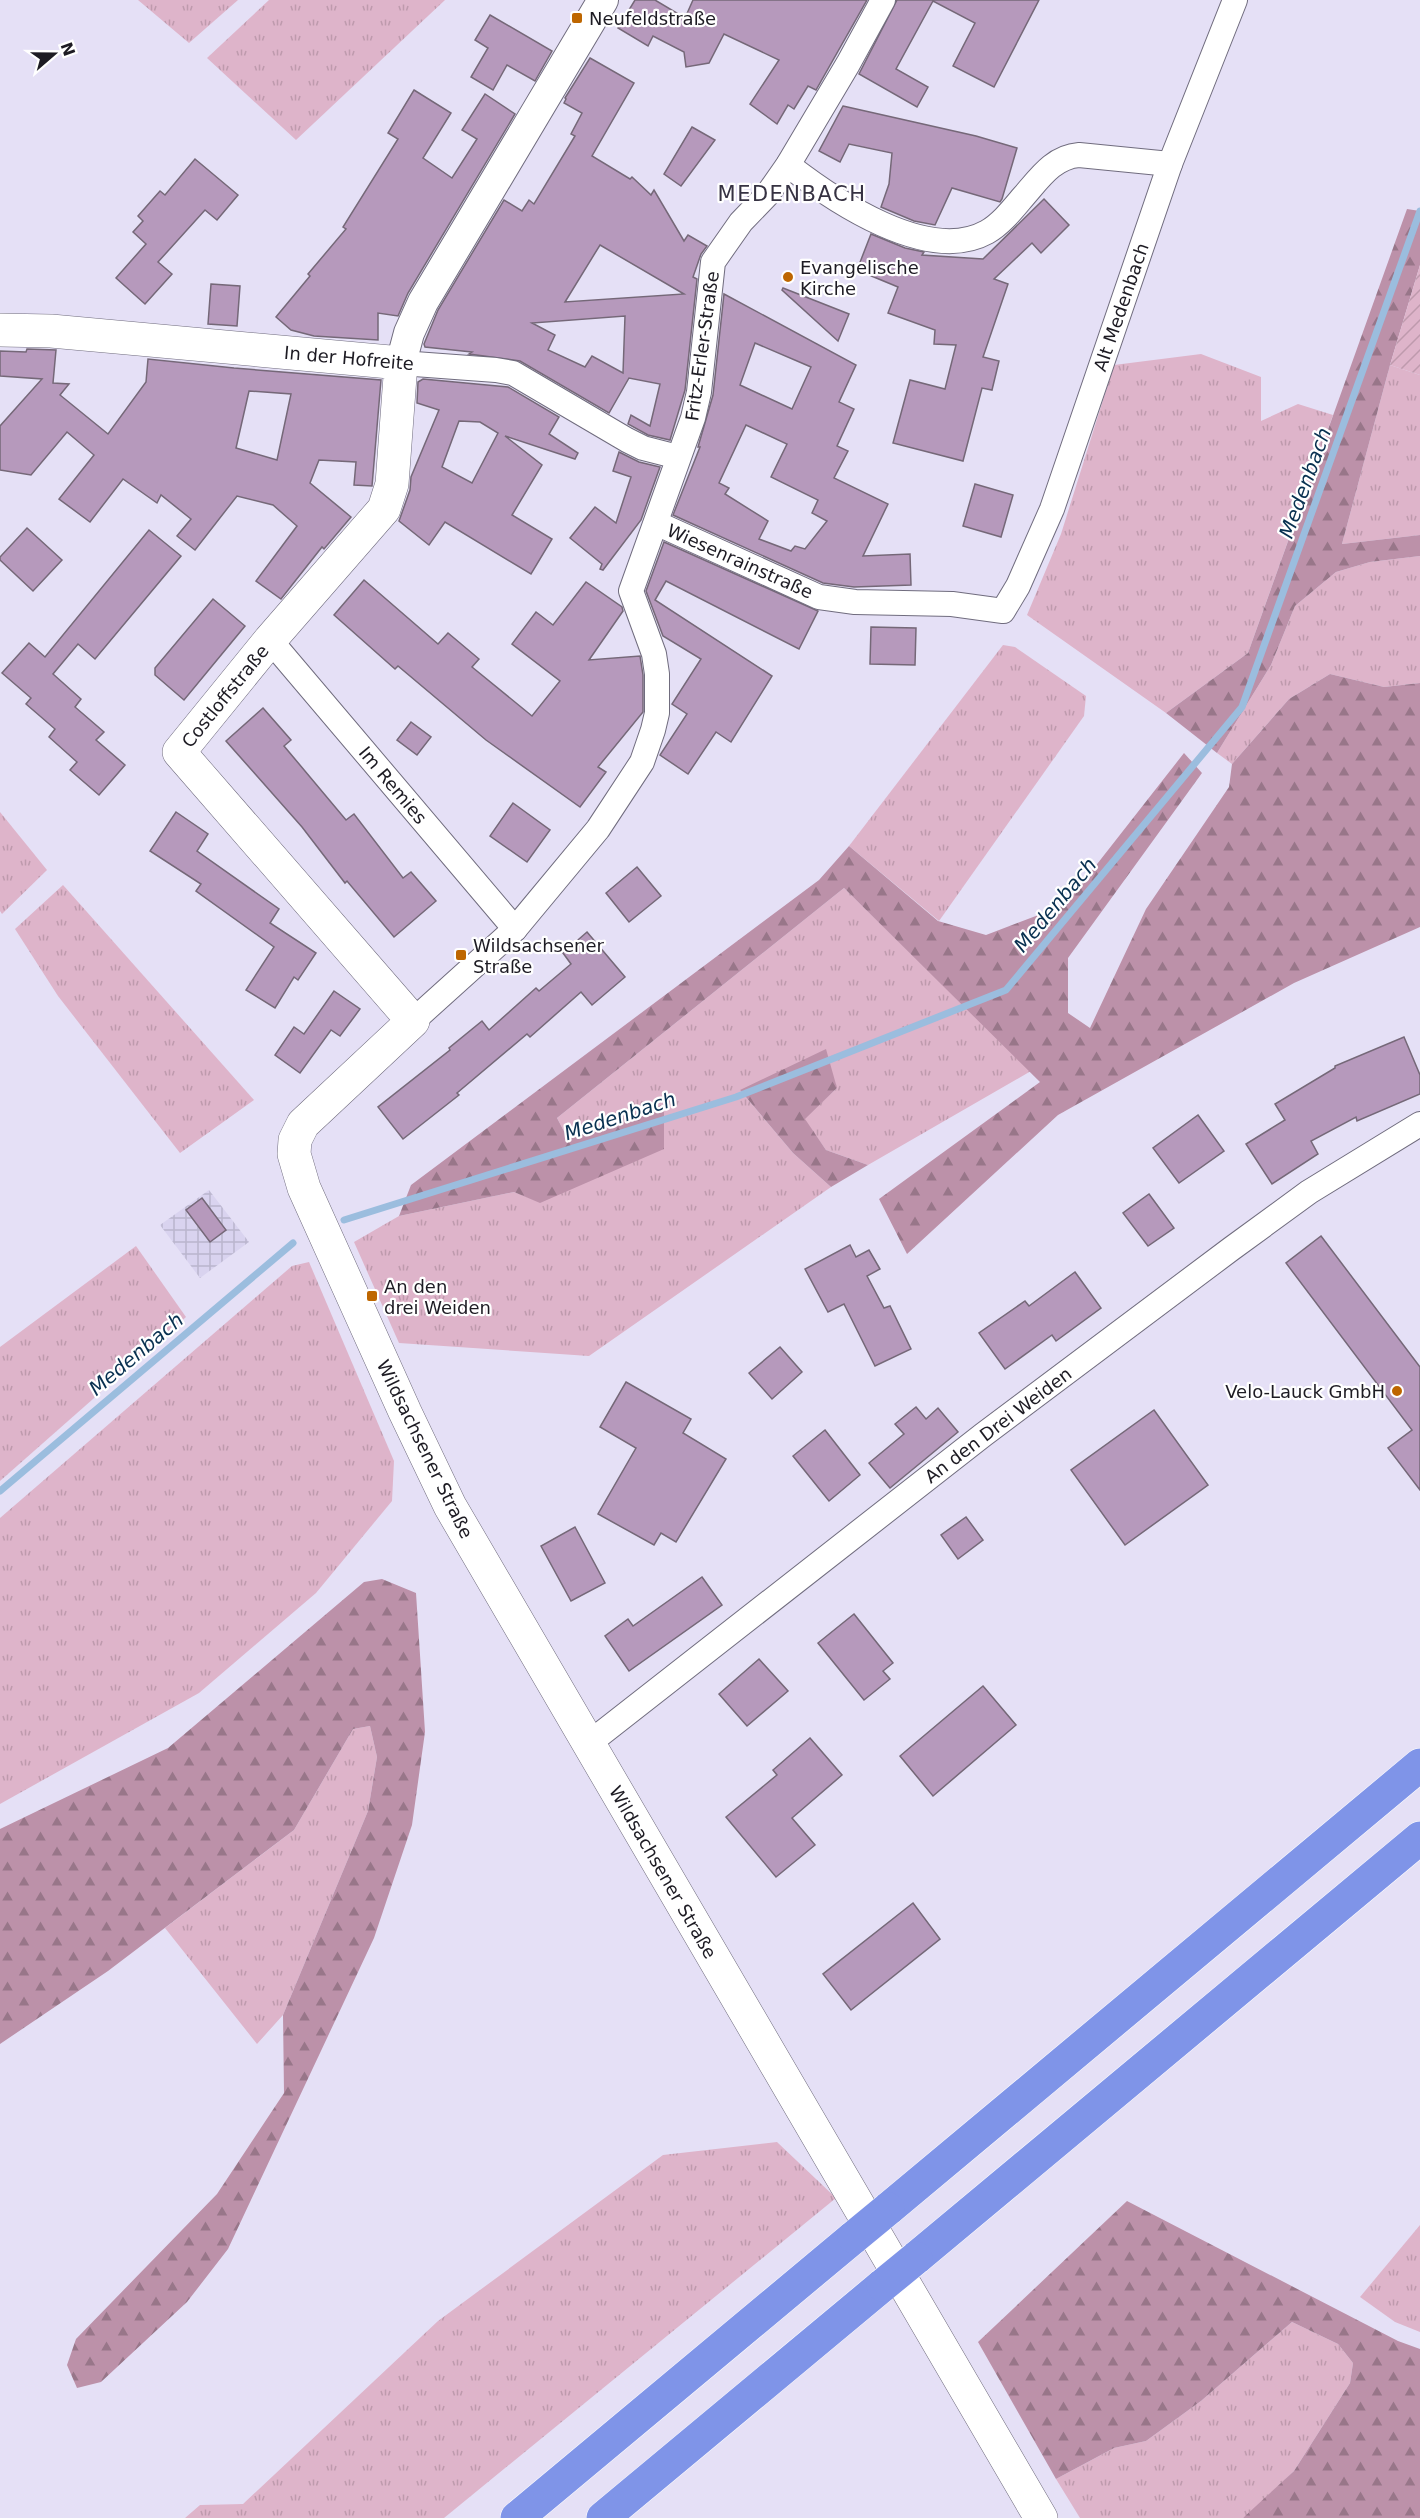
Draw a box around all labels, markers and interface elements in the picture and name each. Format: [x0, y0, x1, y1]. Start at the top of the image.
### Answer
place label: Neufeldstraße [589, 8, 716, 29]
marker: Neufeldstraße [570, 11, 584, 25]
north arrow [24, 24, 84, 84]
text: N [56, 39, 79, 59]
district label: MEDENBACH [718, 182, 866, 206]
street label: Alt Medenbach [1089, 240, 1153, 374]
place label: Evangelische Kirche [800, 257, 919, 299]
street label: Fritz-Erler-Straße [681, 270, 723, 422]
marker: Evangelische Kirche [781, 270, 795, 284]
street label: In der Hofreite [283, 342, 415, 374]
water label: Medenbach [1274, 424, 1336, 542]
street label: Wiesenrainstraße [664, 519, 816, 603]
street label: Costloffstraße [177, 641, 273, 751]
street label: Im Remies [355, 742, 431, 828]
water label: Medenbach [1009, 853, 1101, 957]
place label: Wildsachsener Straße [473, 935, 604, 977]
marker: Wildsachsener Straße [454, 948, 468, 962]
water label: Medenbach [561, 1087, 679, 1145]
place label: An den drei Weiden [384, 1276, 491, 1318]
marker: An den drei Weiden [365, 1289, 379, 1303]
water label: Medenbach [84, 1308, 188, 1400]
street label: Wildsachsener Straße [373, 1356, 477, 1542]
street label: An den Drei Weiden [920, 1363, 1076, 1487]
place label: Velo-Lauck GmbH [1225, 1381, 1385, 1402]
marker: Velo-Lauck GmbH [1390, 1384, 1404, 1398]
street label: Wildsachsener Straße [605, 1782, 721, 1962]

